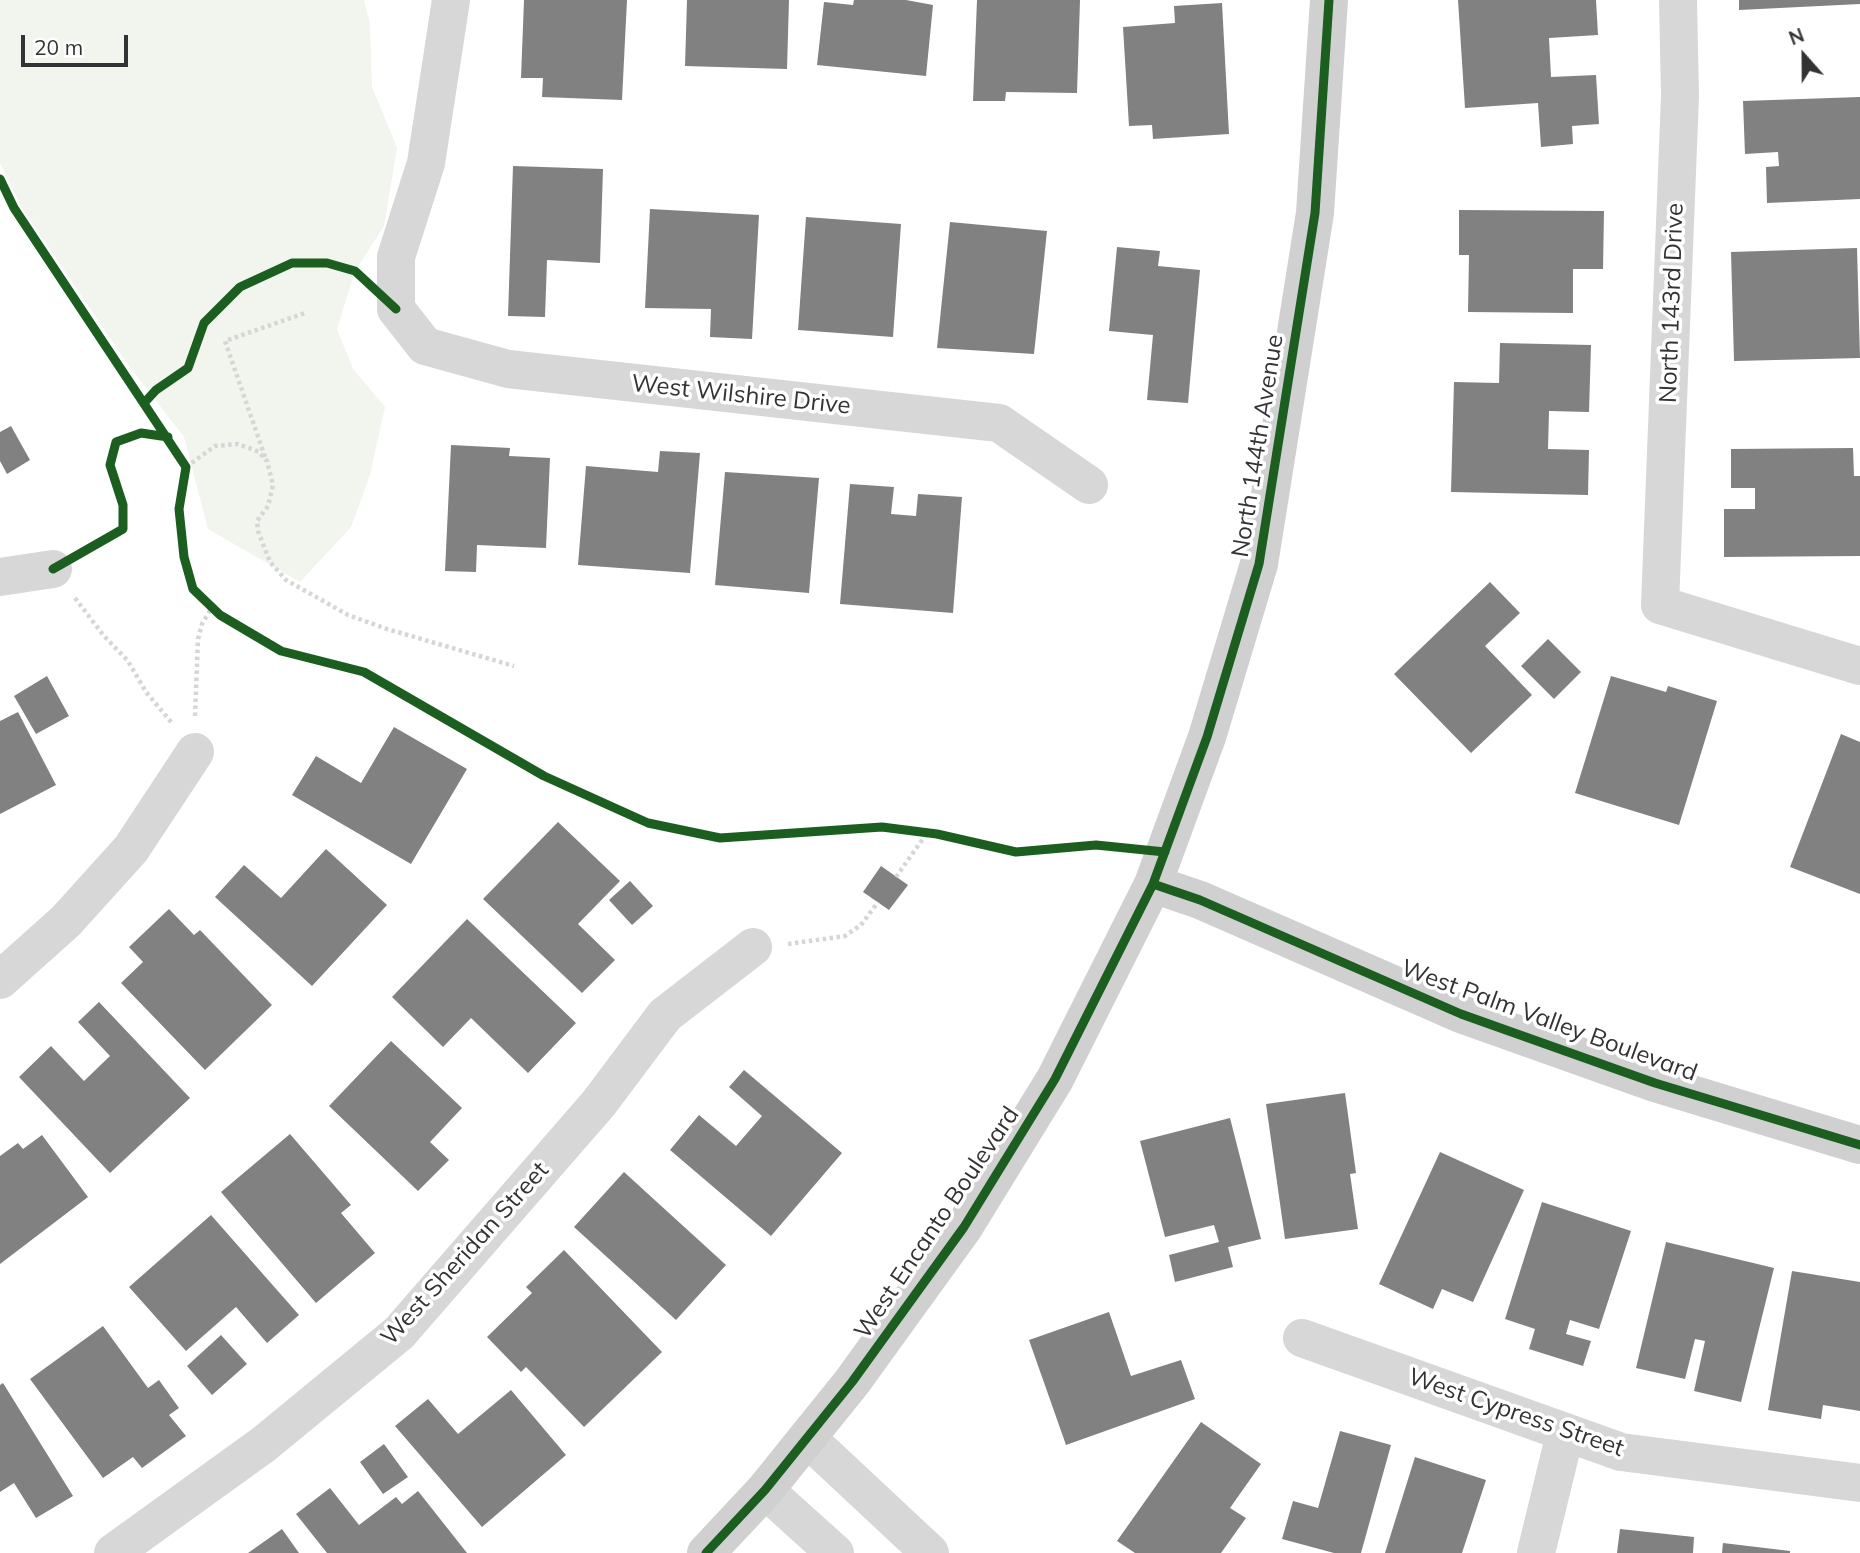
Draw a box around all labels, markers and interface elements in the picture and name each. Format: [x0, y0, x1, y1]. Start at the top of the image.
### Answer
scale bar [24, 21, 131, 65]
north arrow [1769, 21, 1839, 91]
text: N [1785, 23, 1807, 50]
text: 20 m [34, 34, 83, 60]
street label: North 143rd Drive [1654, 203, 1690, 403]
street label: North 144th Avenue [1226, 333, 1290, 559]
street label: West Wilshire Drive [630, 369, 852, 421]
street label: West Palm Valley Boulevard [1397, 954, 1701, 1088]
street label: West Encanto Boulevard [849, 1101, 1025, 1345]
street label: West Sheridan Street [375, 1156, 555, 1352]
street label: West Cypress Street [1405, 1363, 1627, 1463]

